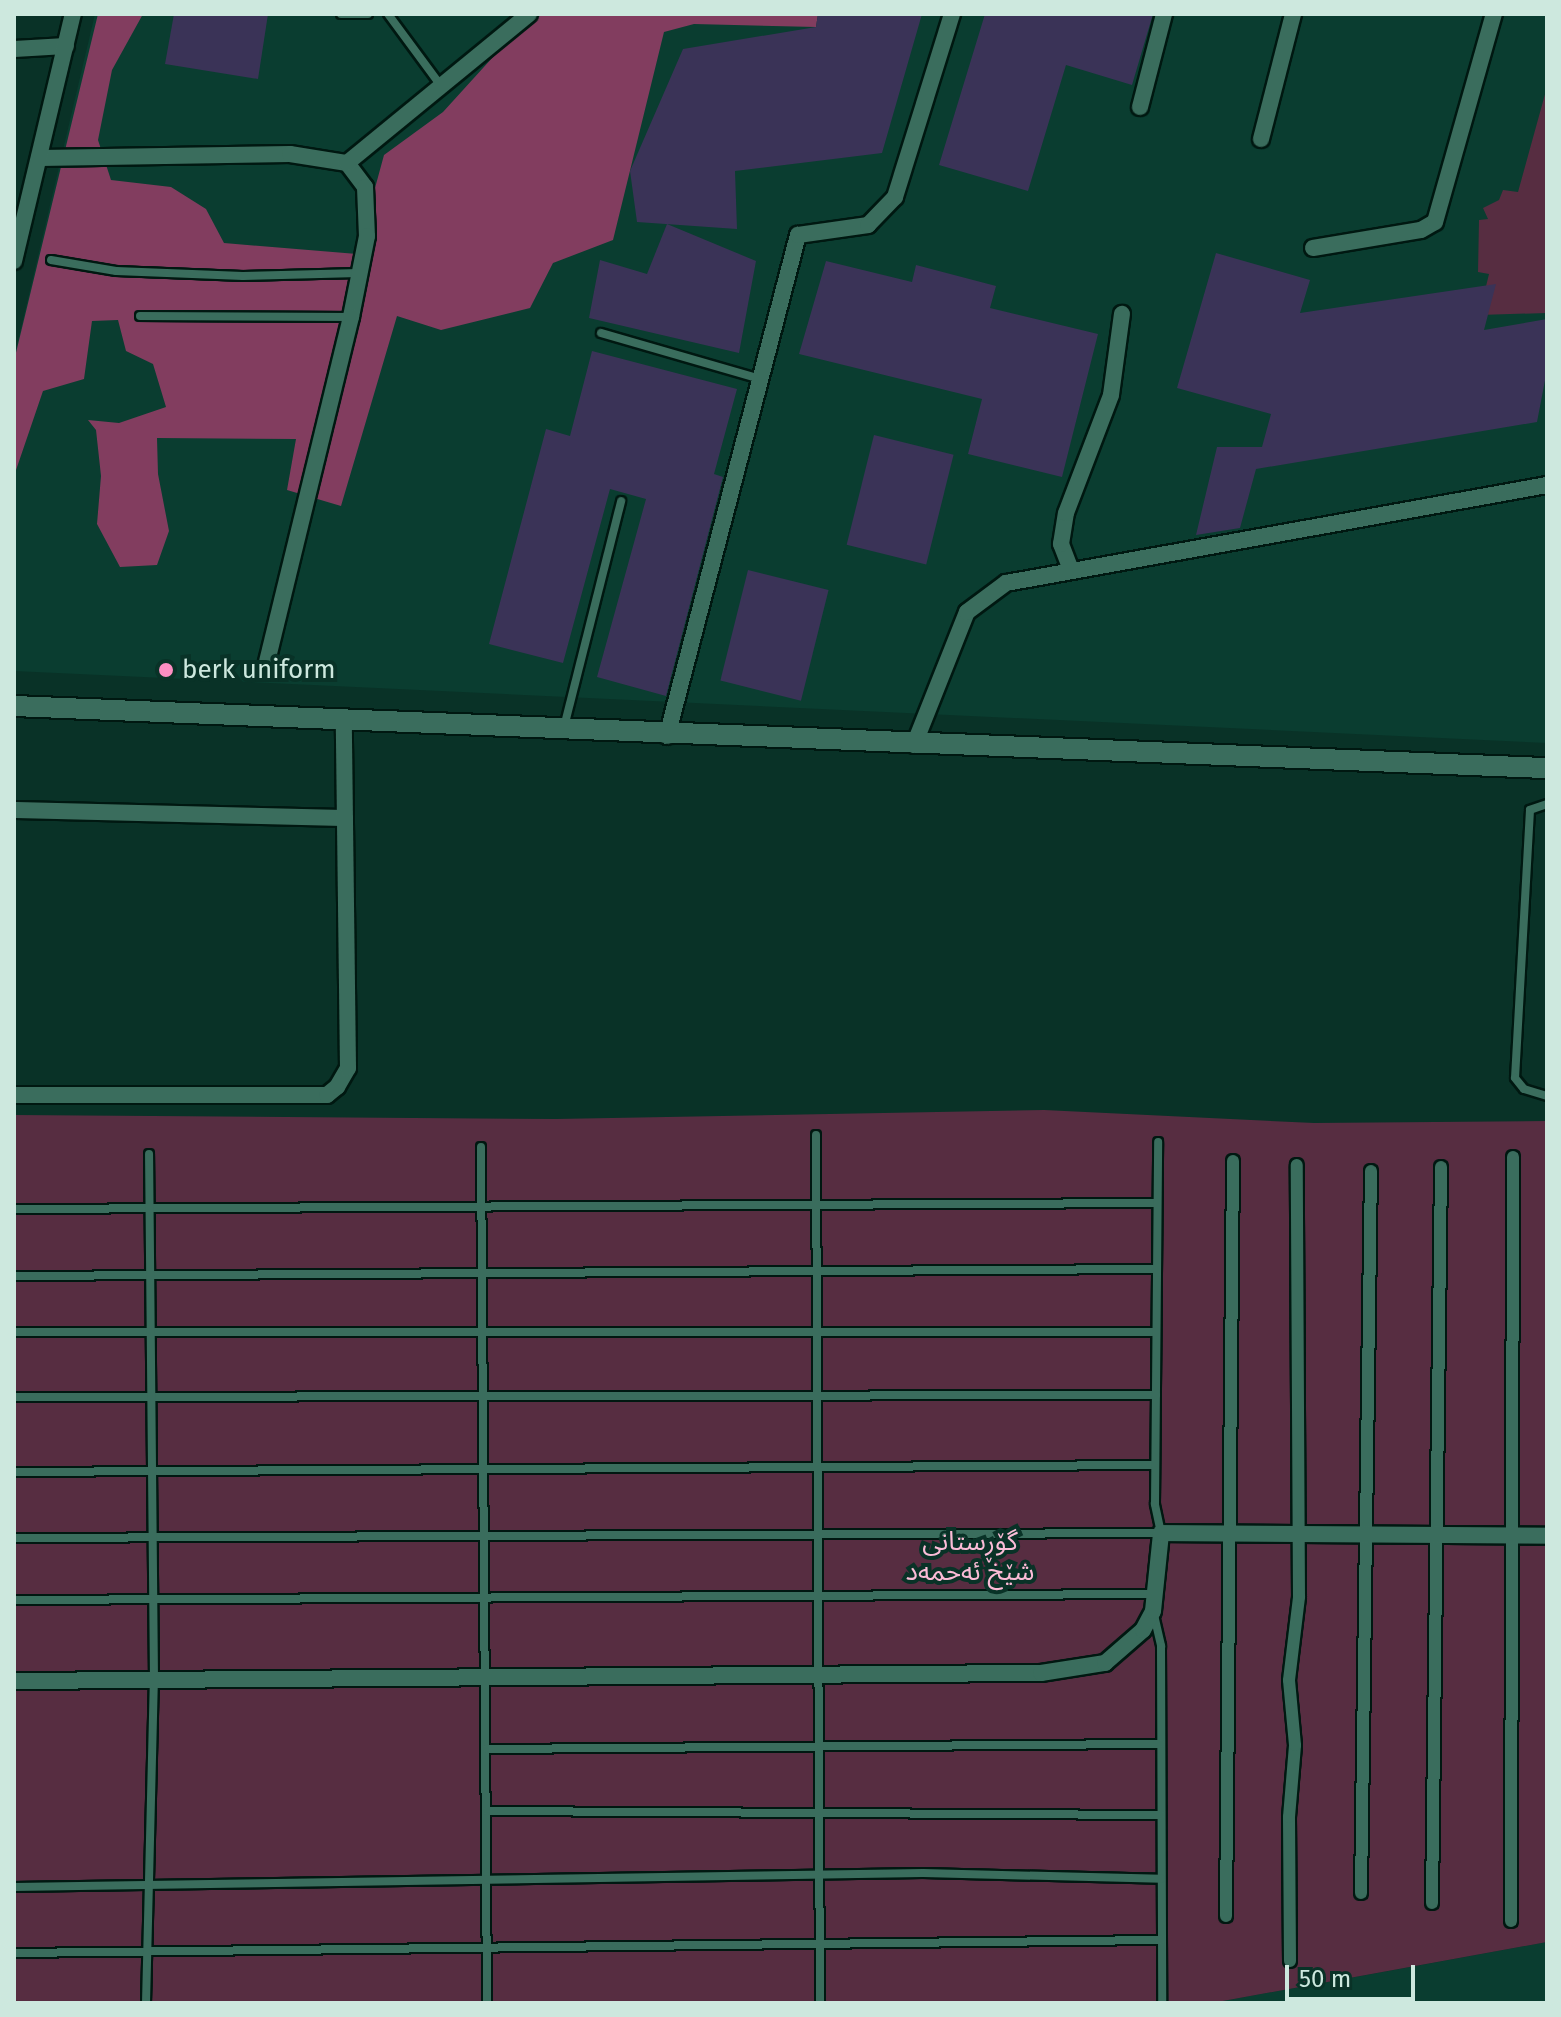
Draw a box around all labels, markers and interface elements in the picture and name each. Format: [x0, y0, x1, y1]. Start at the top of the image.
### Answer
place label: berk uniform [182, 654, 336, 686]
marker: berk uniform [157, 661, 175, 679]
park label: گۆڕستانی شێخ ئەحمەد [906, 1526, 1034, 1588]
scale bar [1289, 1949, 1419, 1999]
text: 50 m [1299, 1965, 1351, 1993]

